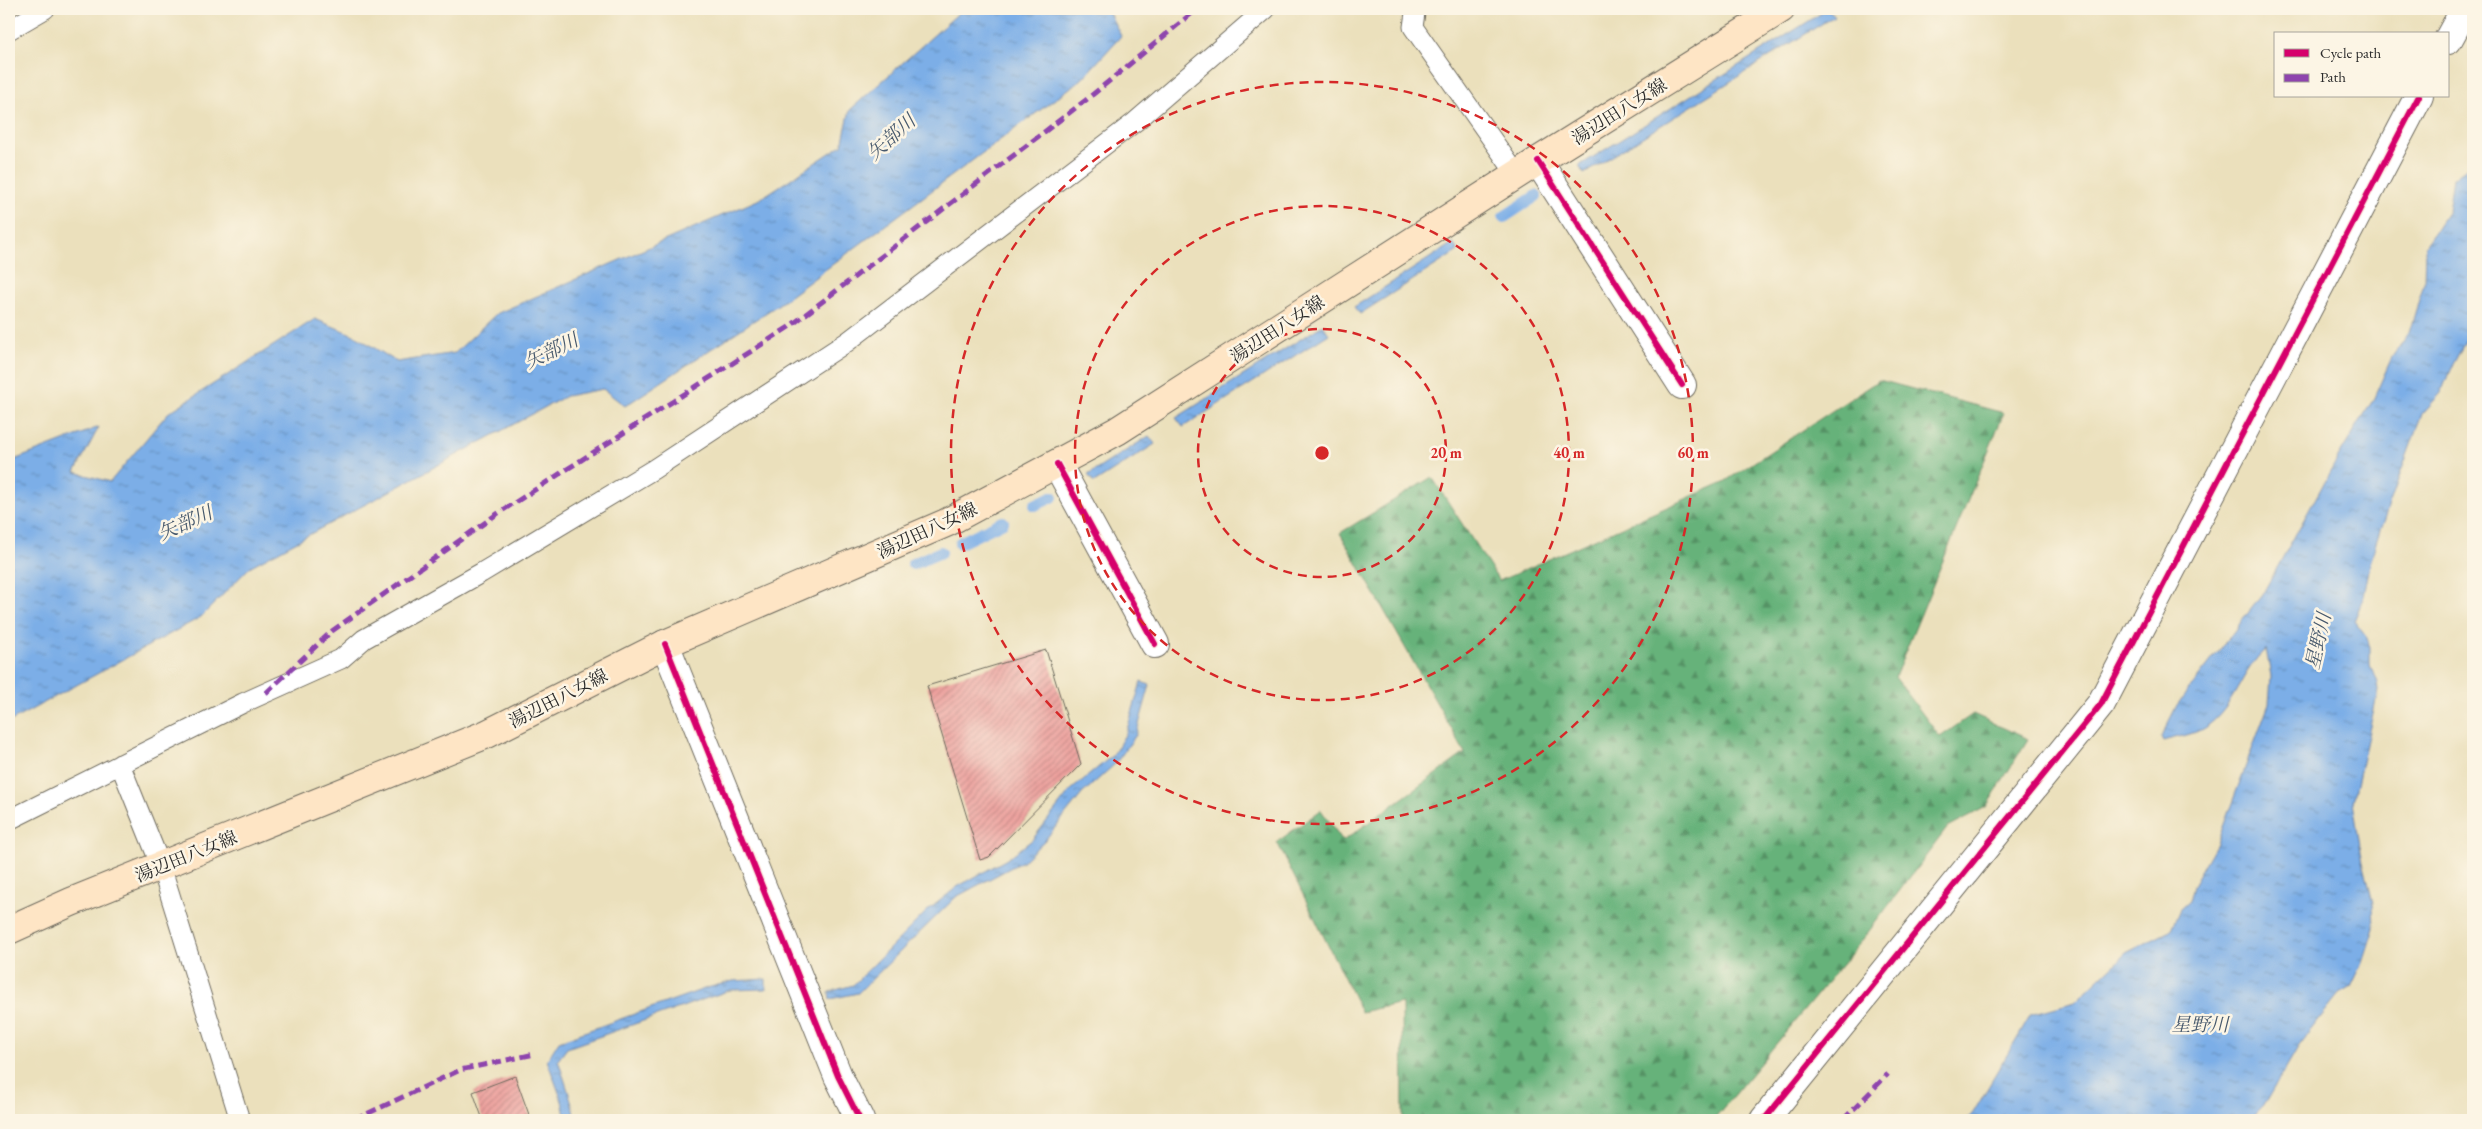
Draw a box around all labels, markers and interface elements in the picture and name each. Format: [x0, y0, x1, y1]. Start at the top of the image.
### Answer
legend [2274, 32, 2450, 98]
text: Cycle path [2320, 43, 2382, 62]
text: Path [2320, 67, 2346, 86]
street label: 湯辺田八女線 [1567, 73, 1671, 149]
water label: 矢部川 [861, 107, 922, 165]
street label: 湯辺田八女線 [1225, 290, 1329, 368]
water label: 矢部川 [520, 326, 584, 375]
text: 20 m [1430, 443, 1462, 462]
text: 40 m [1553, 443, 1585, 462]
text: 60 m [1677, 443, 1709, 462]
centre of rings [1313, 444, 1331, 462]
street label: 湯辺田八女線 [873, 497, 981, 563]
water label: 矢部川 [154, 499, 218, 546]
water label: 星野川 [2299, 608, 2337, 672]
street label: 湯辺田八女線 [505, 663, 611, 733]
street label: 湯辺田八女線 [132, 825, 240, 887]
water label: 星野川 [2171, 1012, 2230, 1037]

